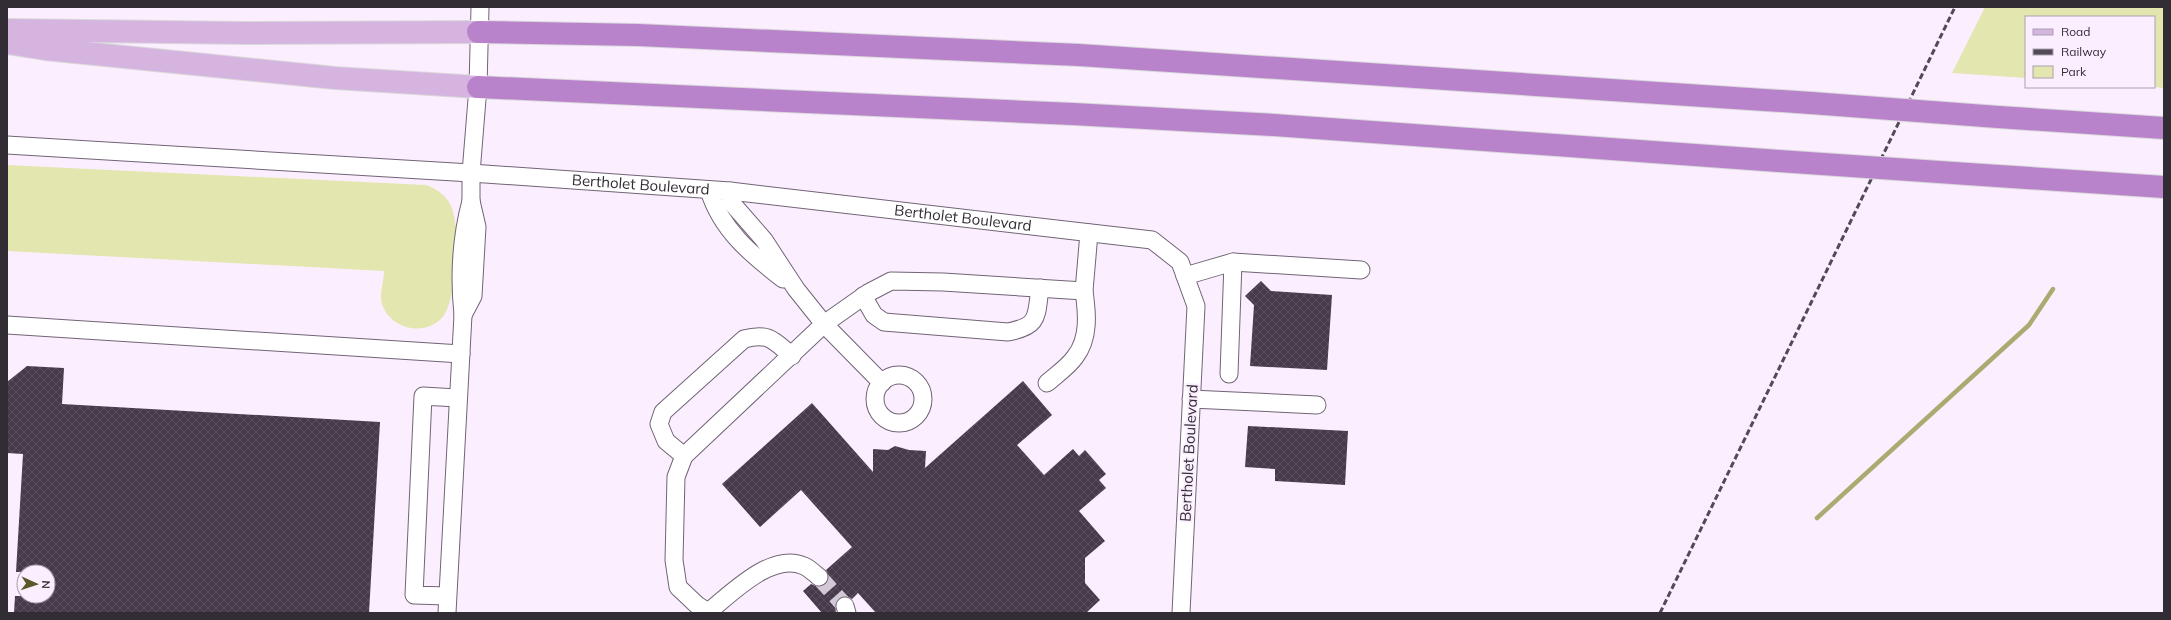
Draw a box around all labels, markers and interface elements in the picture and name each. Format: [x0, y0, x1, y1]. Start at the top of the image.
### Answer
legend [2025, 16, 2155, 88]
text: Road [2061, 24, 2090, 39]
text: Railway [2061, 44, 2107, 59]
text: Park [2061, 64, 2087, 79]
street label: Bertholet Boulevard [571, 170, 710, 199]
street label: Bertholet Boulevard [893, 200, 1033, 235]
street label: Bertholet Boulevard [1175, 384, 1202, 522]
north arrow [16, 564, 56, 604]
text: N [39, 580, 53, 589]

